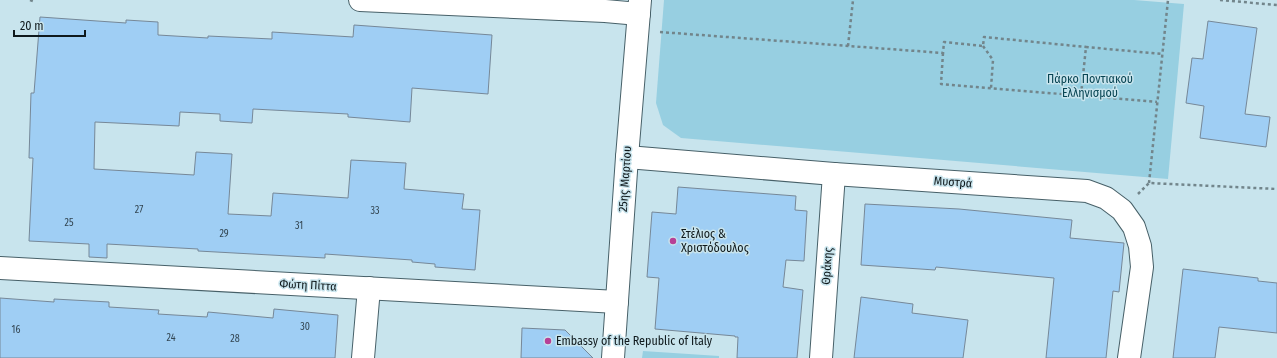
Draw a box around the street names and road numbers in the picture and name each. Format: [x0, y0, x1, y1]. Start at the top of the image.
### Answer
street label: 25ης Μαρτίου [616, 145, 634, 213]
street label: Μυστρά [933, 174, 973, 190]
street label: Θράκης [819, 247, 835, 285]
street label: Φώτη Πίττα [279, 277, 337, 293]

